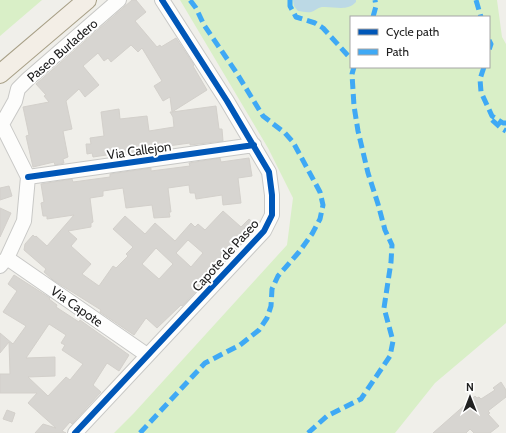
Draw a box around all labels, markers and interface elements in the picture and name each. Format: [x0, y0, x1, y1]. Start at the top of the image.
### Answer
street label: Paseo Burladero [23, 15, 101, 85]
legend [350, 16, 490, 68]
text: Cycle path [386, 24, 439, 39]
text: Path [386, 44, 409, 59]
street label: Via Callejon [106, 138, 172, 163]
street label: Capote de Paseo [188, 215, 262, 295]
street label: Via Capote [48, 282, 106, 330]
north arrow [450, 377, 490, 417]
text: N [466, 380, 474, 394]

